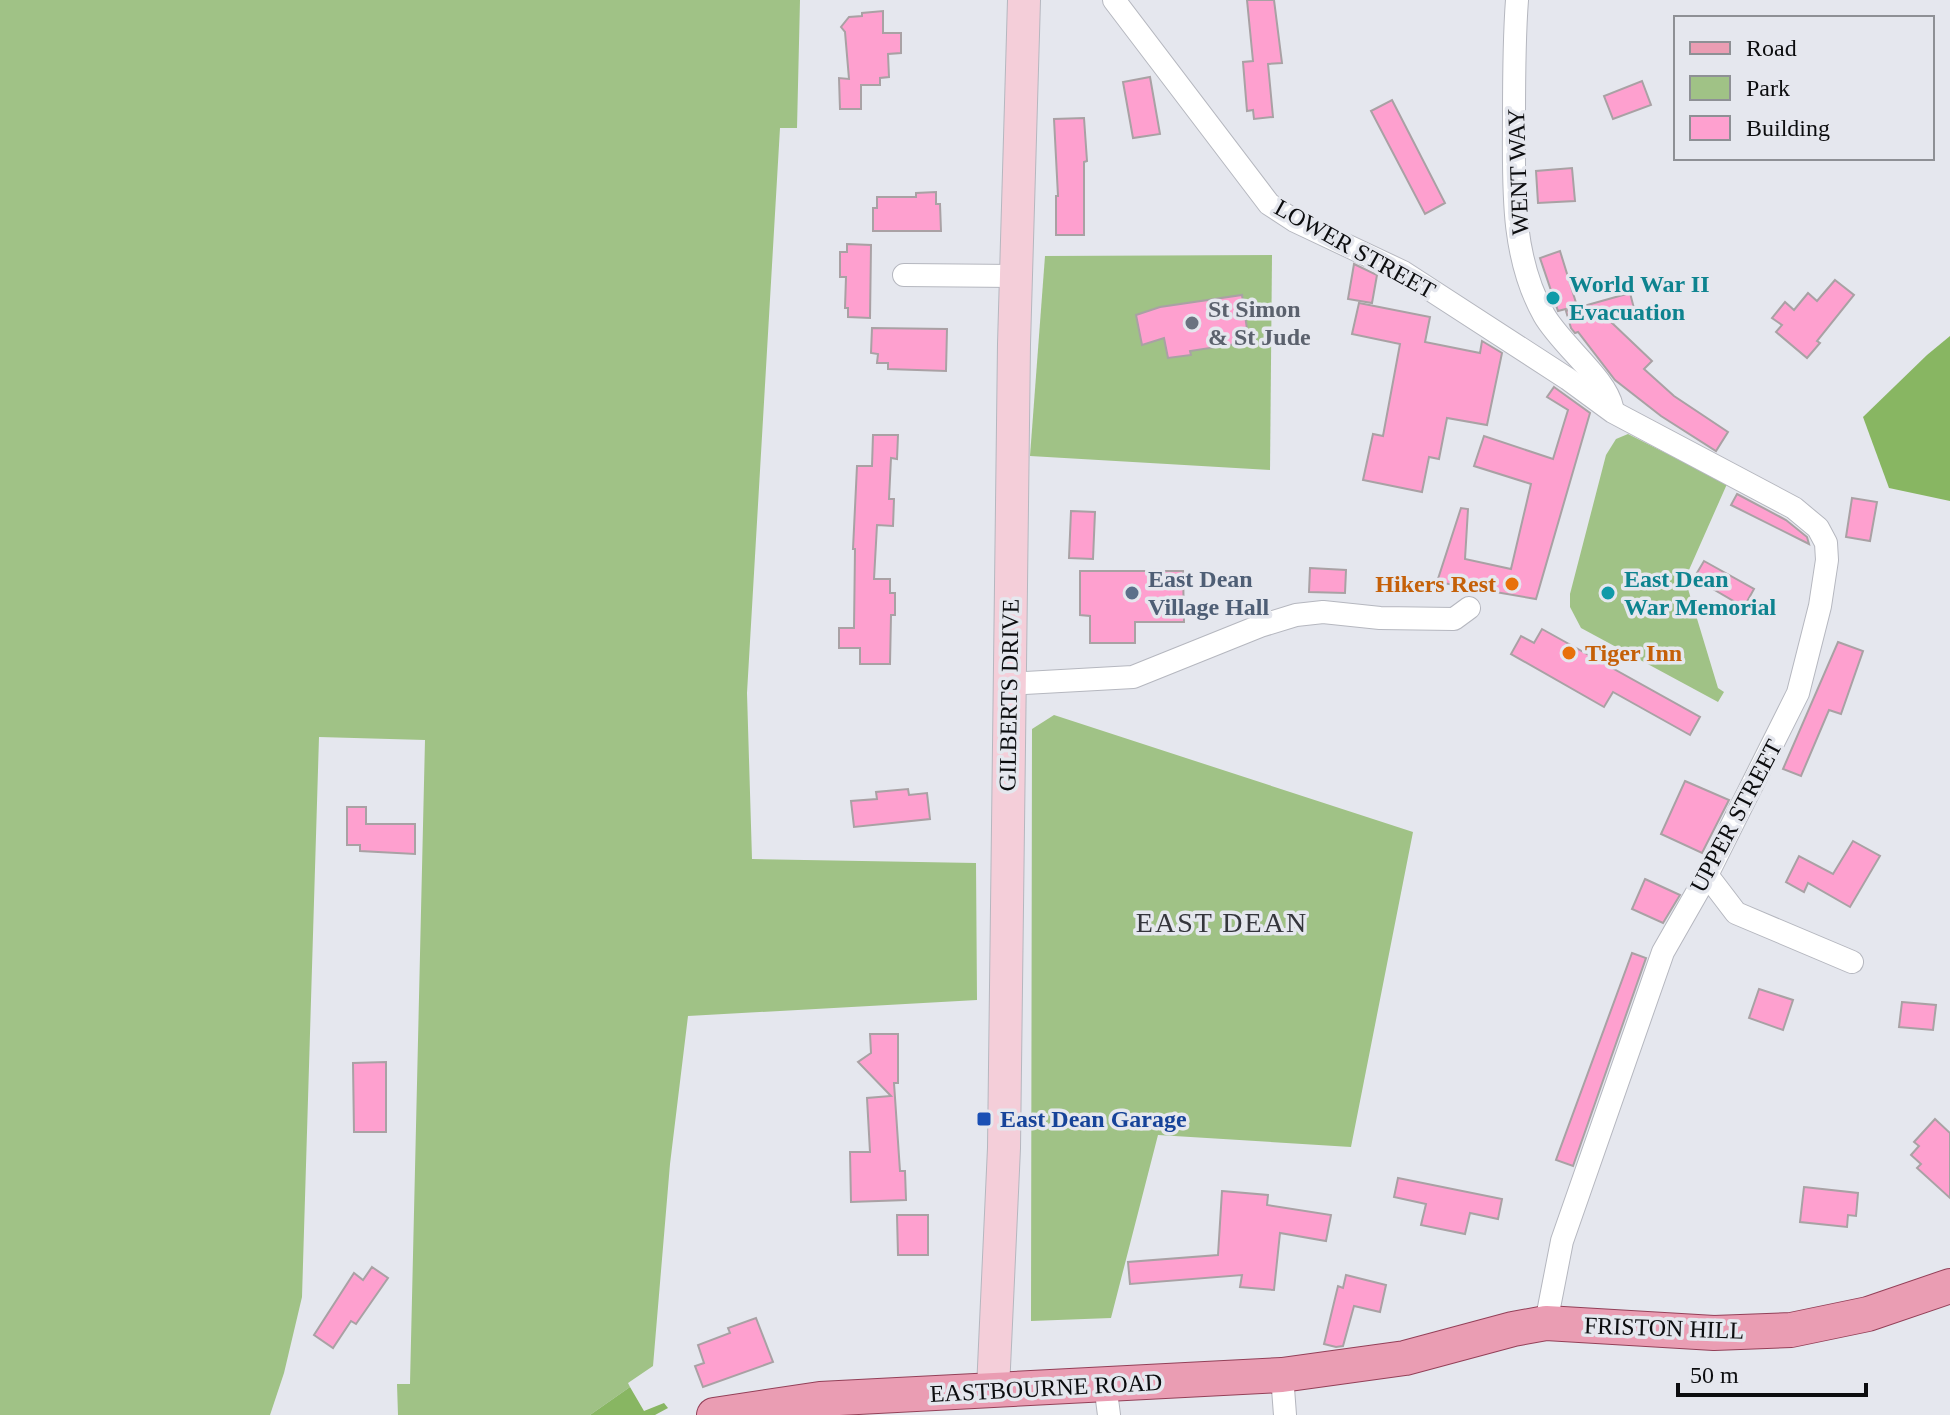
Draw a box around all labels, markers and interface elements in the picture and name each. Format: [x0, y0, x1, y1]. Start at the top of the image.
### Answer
legend [1674, 16, 1934, 160]
text: Road [1746, 35, 1797, 61]
text: Park [1746, 75, 1790, 101]
street label: WENT WAY [1503, 108, 1533, 236]
text: Building [1746, 115, 1830, 141]
street label: LOWER STREET [1270, 194, 1440, 304]
place label: World War II Evacuation [1569, 271, 1709, 325]
marker: World War II Evacuation [1544, 289, 1562, 307]
place label: St Simon & St Jude [1208, 296, 1311, 350]
marker: St Simon & St Jude [1183, 314, 1201, 332]
place label: East Dean Village Hall [1148, 566, 1269, 620]
place label: East Dean War Memorial [1624, 566, 1777, 620]
place label: Hikers Rest [1375, 571, 1496, 597]
marker: Hikers Rest [1503, 575, 1521, 593]
marker: East Dean Village Hall [1123, 584, 1141, 602]
marker: East Dean War Memorial [1599, 584, 1617, 602]
street label: GILBERTS DRIVE [994, 599, 1024, 791]
place label: Tiger Inn [1585, 640, 1682, 666]
marker: Tiger Inn [1560, 644, 1578, 662]
street label: UPPER STREET [1685, 735, 1787, 897]
district label: EAST DEAN [1136, 907, 1308, 938]
place label: East Dean Garage [1000, 1106, 1187, 1132]
marker: East Dean Garage [975, 1110, 993, 1128]
street label: FRISTON HILL [1583, 1312, 1745, 1344]
scale bar [1678, 1347, 1866, 1397]
text: 50 m [1690, 1362, 1739, 1388]
street label: EASTBOURNE ROAD [929, 1369, 1163, 1407]

